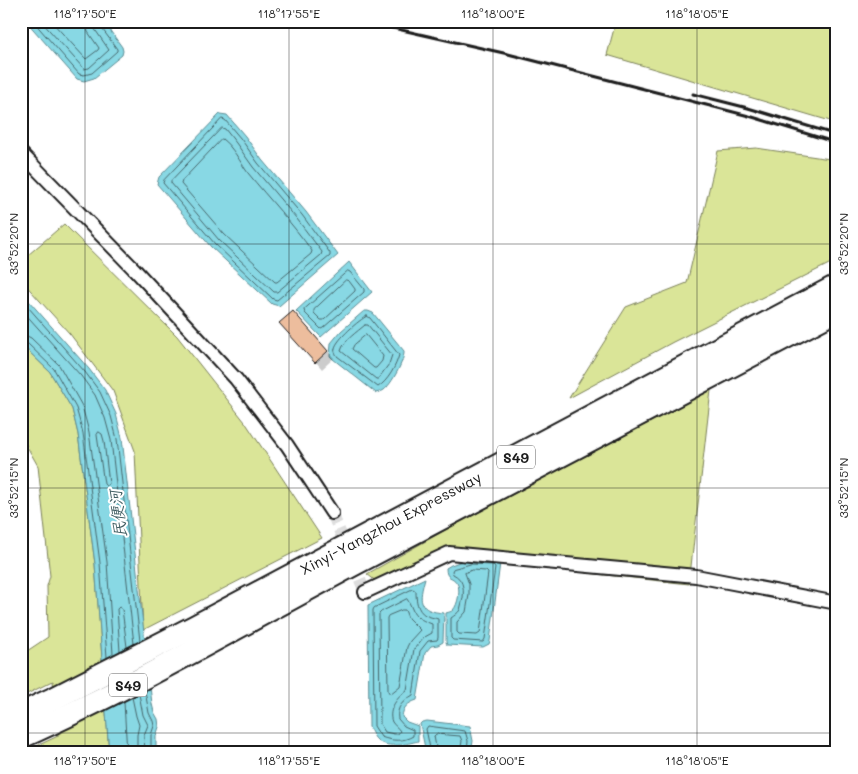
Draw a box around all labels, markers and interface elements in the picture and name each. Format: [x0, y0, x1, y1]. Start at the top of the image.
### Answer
text: 118°17'50"E [54, 5, 117, 21]
text: 118°17'55"E [258, 5, 320, 21]
text: 118°18'00"E [461, 5, 525, 21]
text: 118°18'05"E [665, 5, 729, 21]
text: 33°52'20"N [5, 213, 21, 275]
text: 33°52'20"N [835, 213, 851, 275]
road number: S49 [497, 446, 535, 468]
text: 33°52'15"N [5, 458, 21, 518]
text: 33°52'15"N [835, 458, 851, 518]
street label: Xinyi-Yangzhou Expressway [296, 467, 485, 579]
water label: 民便河 [103, 486, 130, 539]
road number: S49 [109, 674, 147, 696]
text: 118°17'50"E [54, 752, 117, 768]
text: 118°17'55"E [258, 752, 320, 768]
text: 118°18'00"E [461, 752, 525, 768]
text: 118°18'05"E [665, 752, 729, 768]

